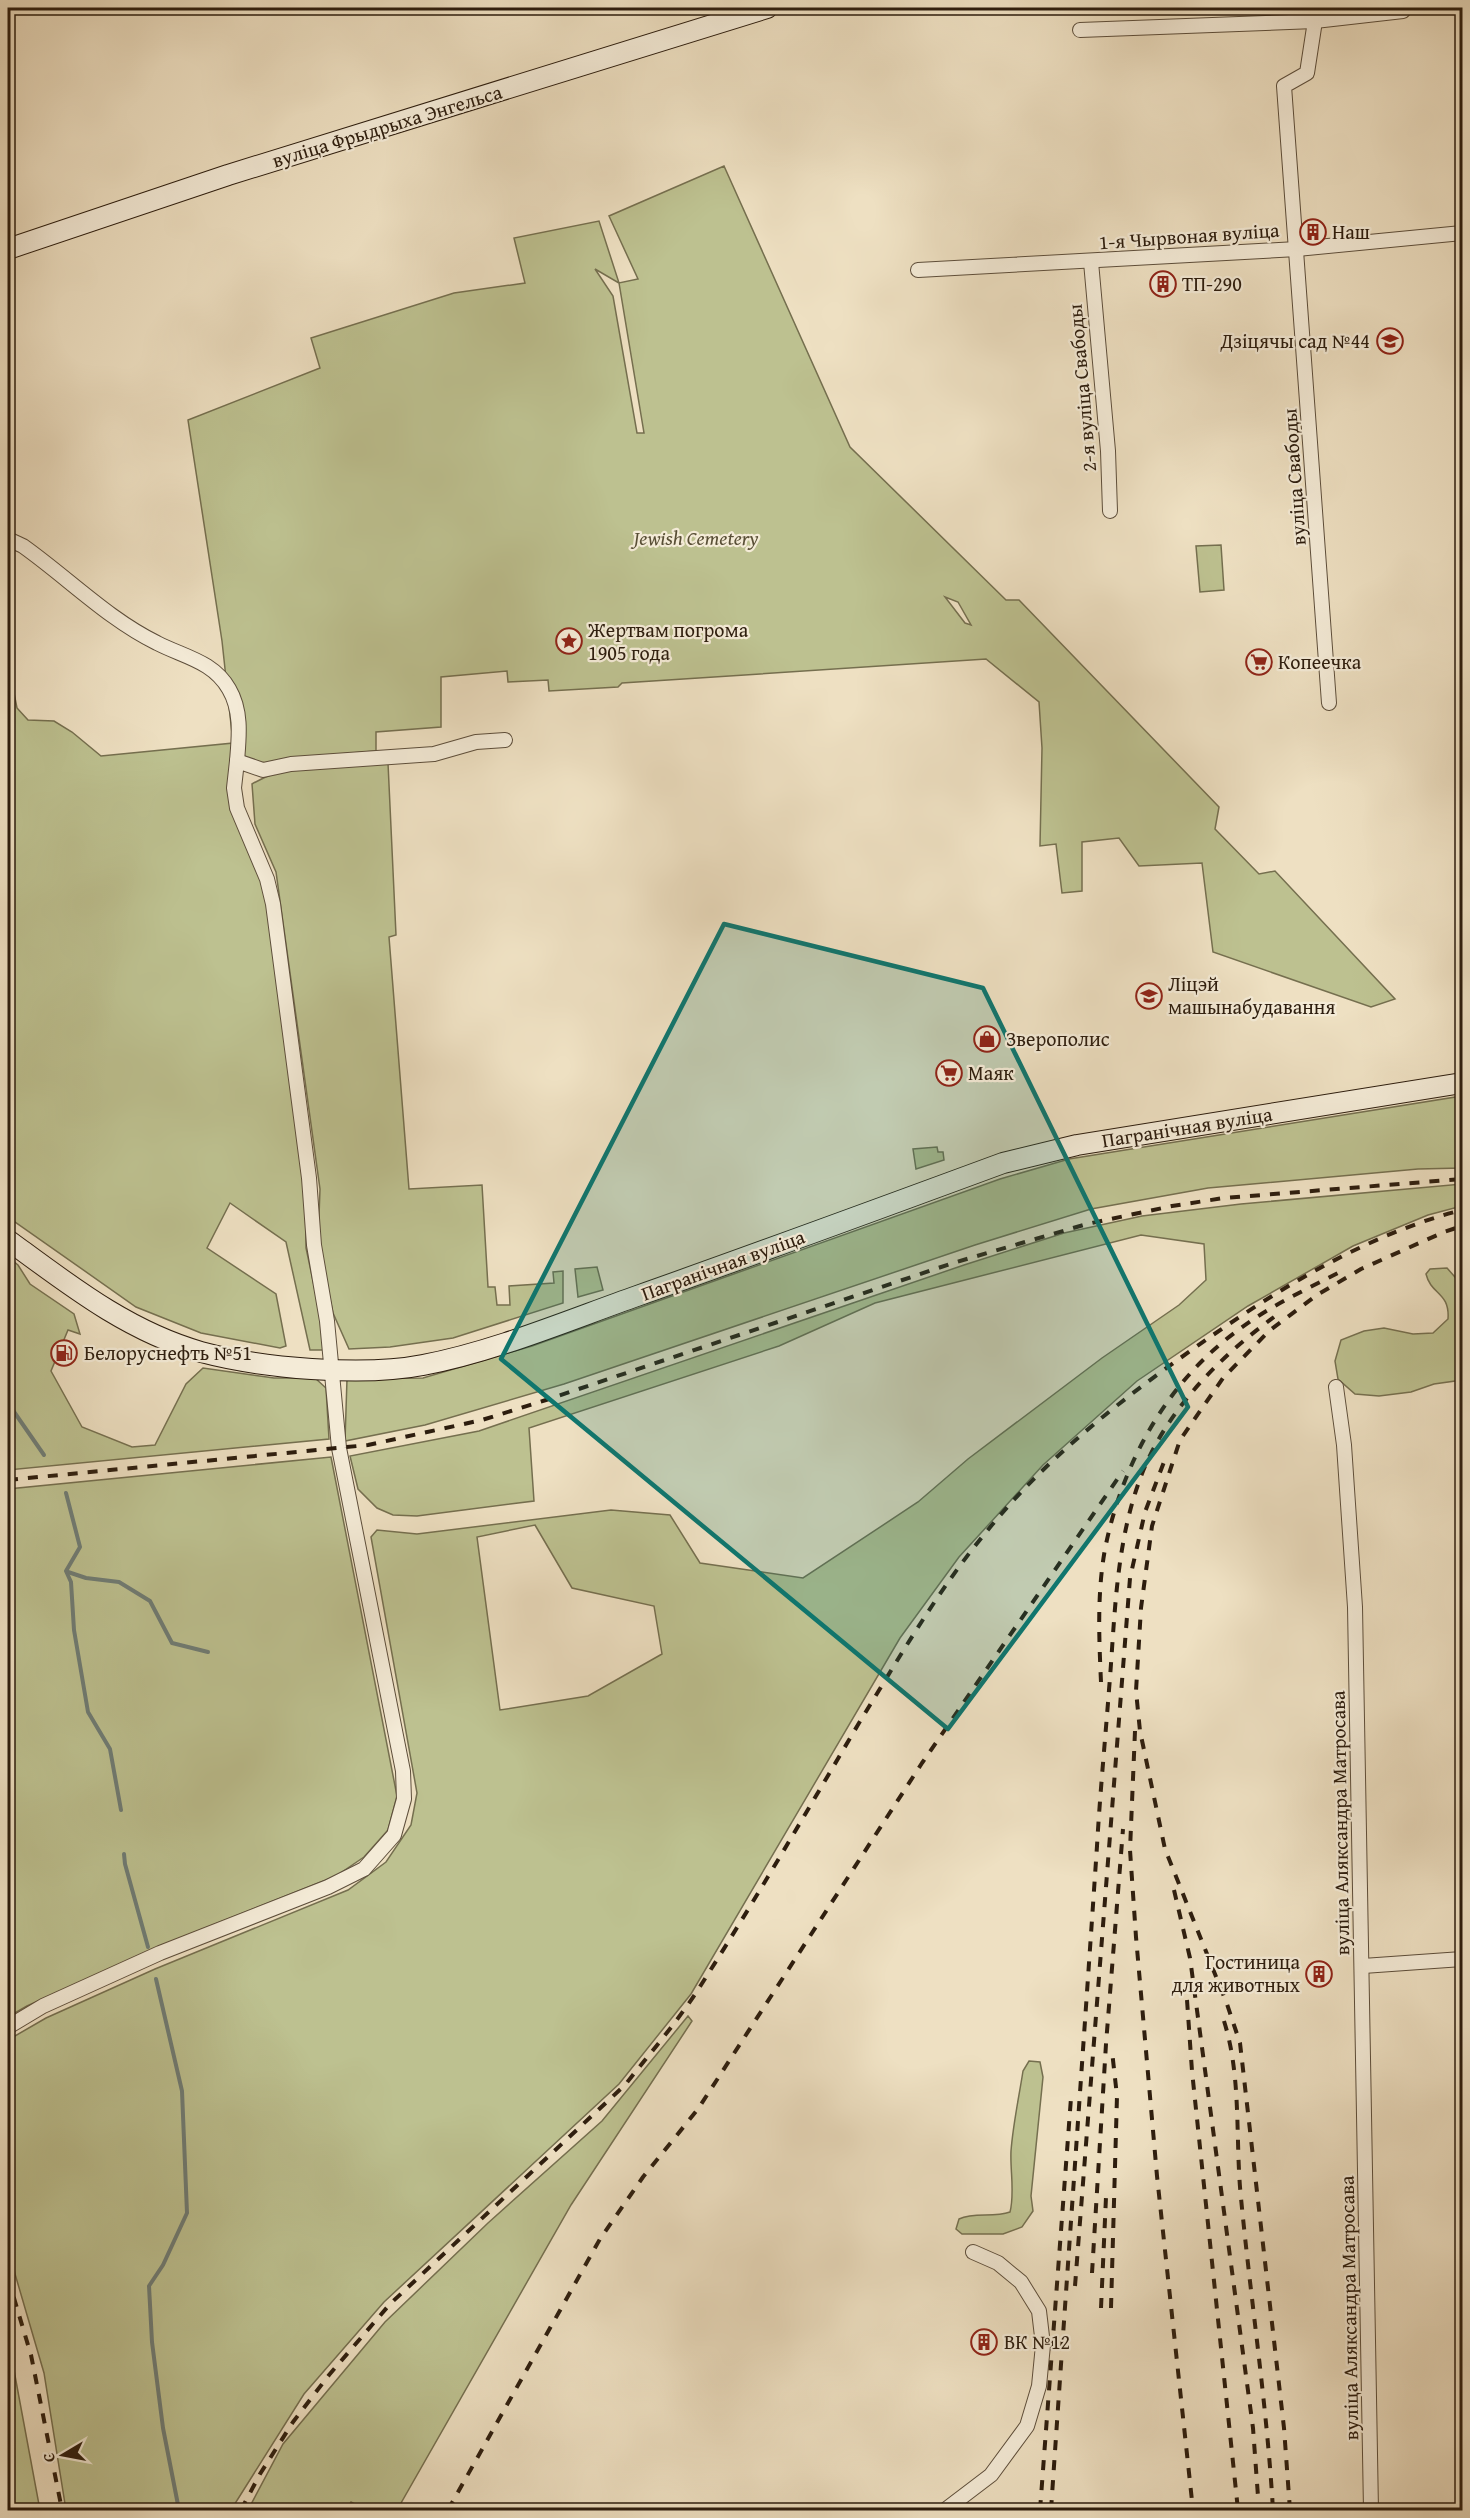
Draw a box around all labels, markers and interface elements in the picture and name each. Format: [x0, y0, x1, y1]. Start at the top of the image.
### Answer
street label: вуліца Фрыдрыха Энгельса [268, 77, 506, 174]
street label: 1-я Чырвоная вуліца [1098, 215, 1281, 256]
building icon: Наш [1298, 217, 1328, 247]
place label: Наш [1332, 217, 1370, 246]
building icon: ТП-290 [1148, 269, 1178, 299]
place label: ТП-290 [1182, 269, 1242, 298]
street label: 2-я вуліца Свабоды [1060, 303, 1103, 473]
place label: Дзіцячы сад №44 [1219, 326, 1370, 355]
school or university icon: Дзіцячы сад №44 [1375, 326, 1405, 356]
street label: вуліца Свабоды [1274, 408, 1313, 547]
park label: Jewish Cemetery [631, 523, 758, 552]
place label: Жертвам погрома 1905 года [587, 615, 749, 667]
place icon: Жертвам погрома 1905 года [554, 626, 584, 656]
supermarket icon: Копеечка [1244, 647, 1274, 677]
place label: Копеечка [1278, 647, 1362, 676]
place label: Ліцэй машынабудавання [1168, 969, 1336, 1021]
school or university icon: Ліцэй машынабудавання [1134, 981, 1164, 1011]
shop icon: Зверополис [972, 1024, 1002, 1054]
place label: Зверополис [1006, 1024, 1110, 1053]
supermarket icon: Маяк [934, 1058, 964, 1088]
place label: Маяк [968, 1058, 1014, 1087]
street label: Пагранічная вуліца [1100, 1099, 1275, 1154]
street label: Пагранічная вуліца [637, 1221, 809, 1308]
fuel station icon: Белоруснефть №51 [49, 1338, 79, 1368]
place label: Белоруснефть №51 [84, 1338, 252, 1367]
street label: вуліца Аляксандра Матросава [1323, 1690, 1356, 1956]
place label: Гостиница для животных [1172, 1947, 1301, 1999]
building icon: Гостиница для животных [1304, 1959, 1334, 1989]
street label: вуліца Аляксандра Матросава [1332, 2175, 1365, 2441]
building icon: ВК №12 [969, 2327, 999, 2357]
place label: ВК №12 [1004, 2327, 1070, 2356]
north arrow [33, 2425, 93, 2485]
text: С [36, 2451, 61, 2464]

